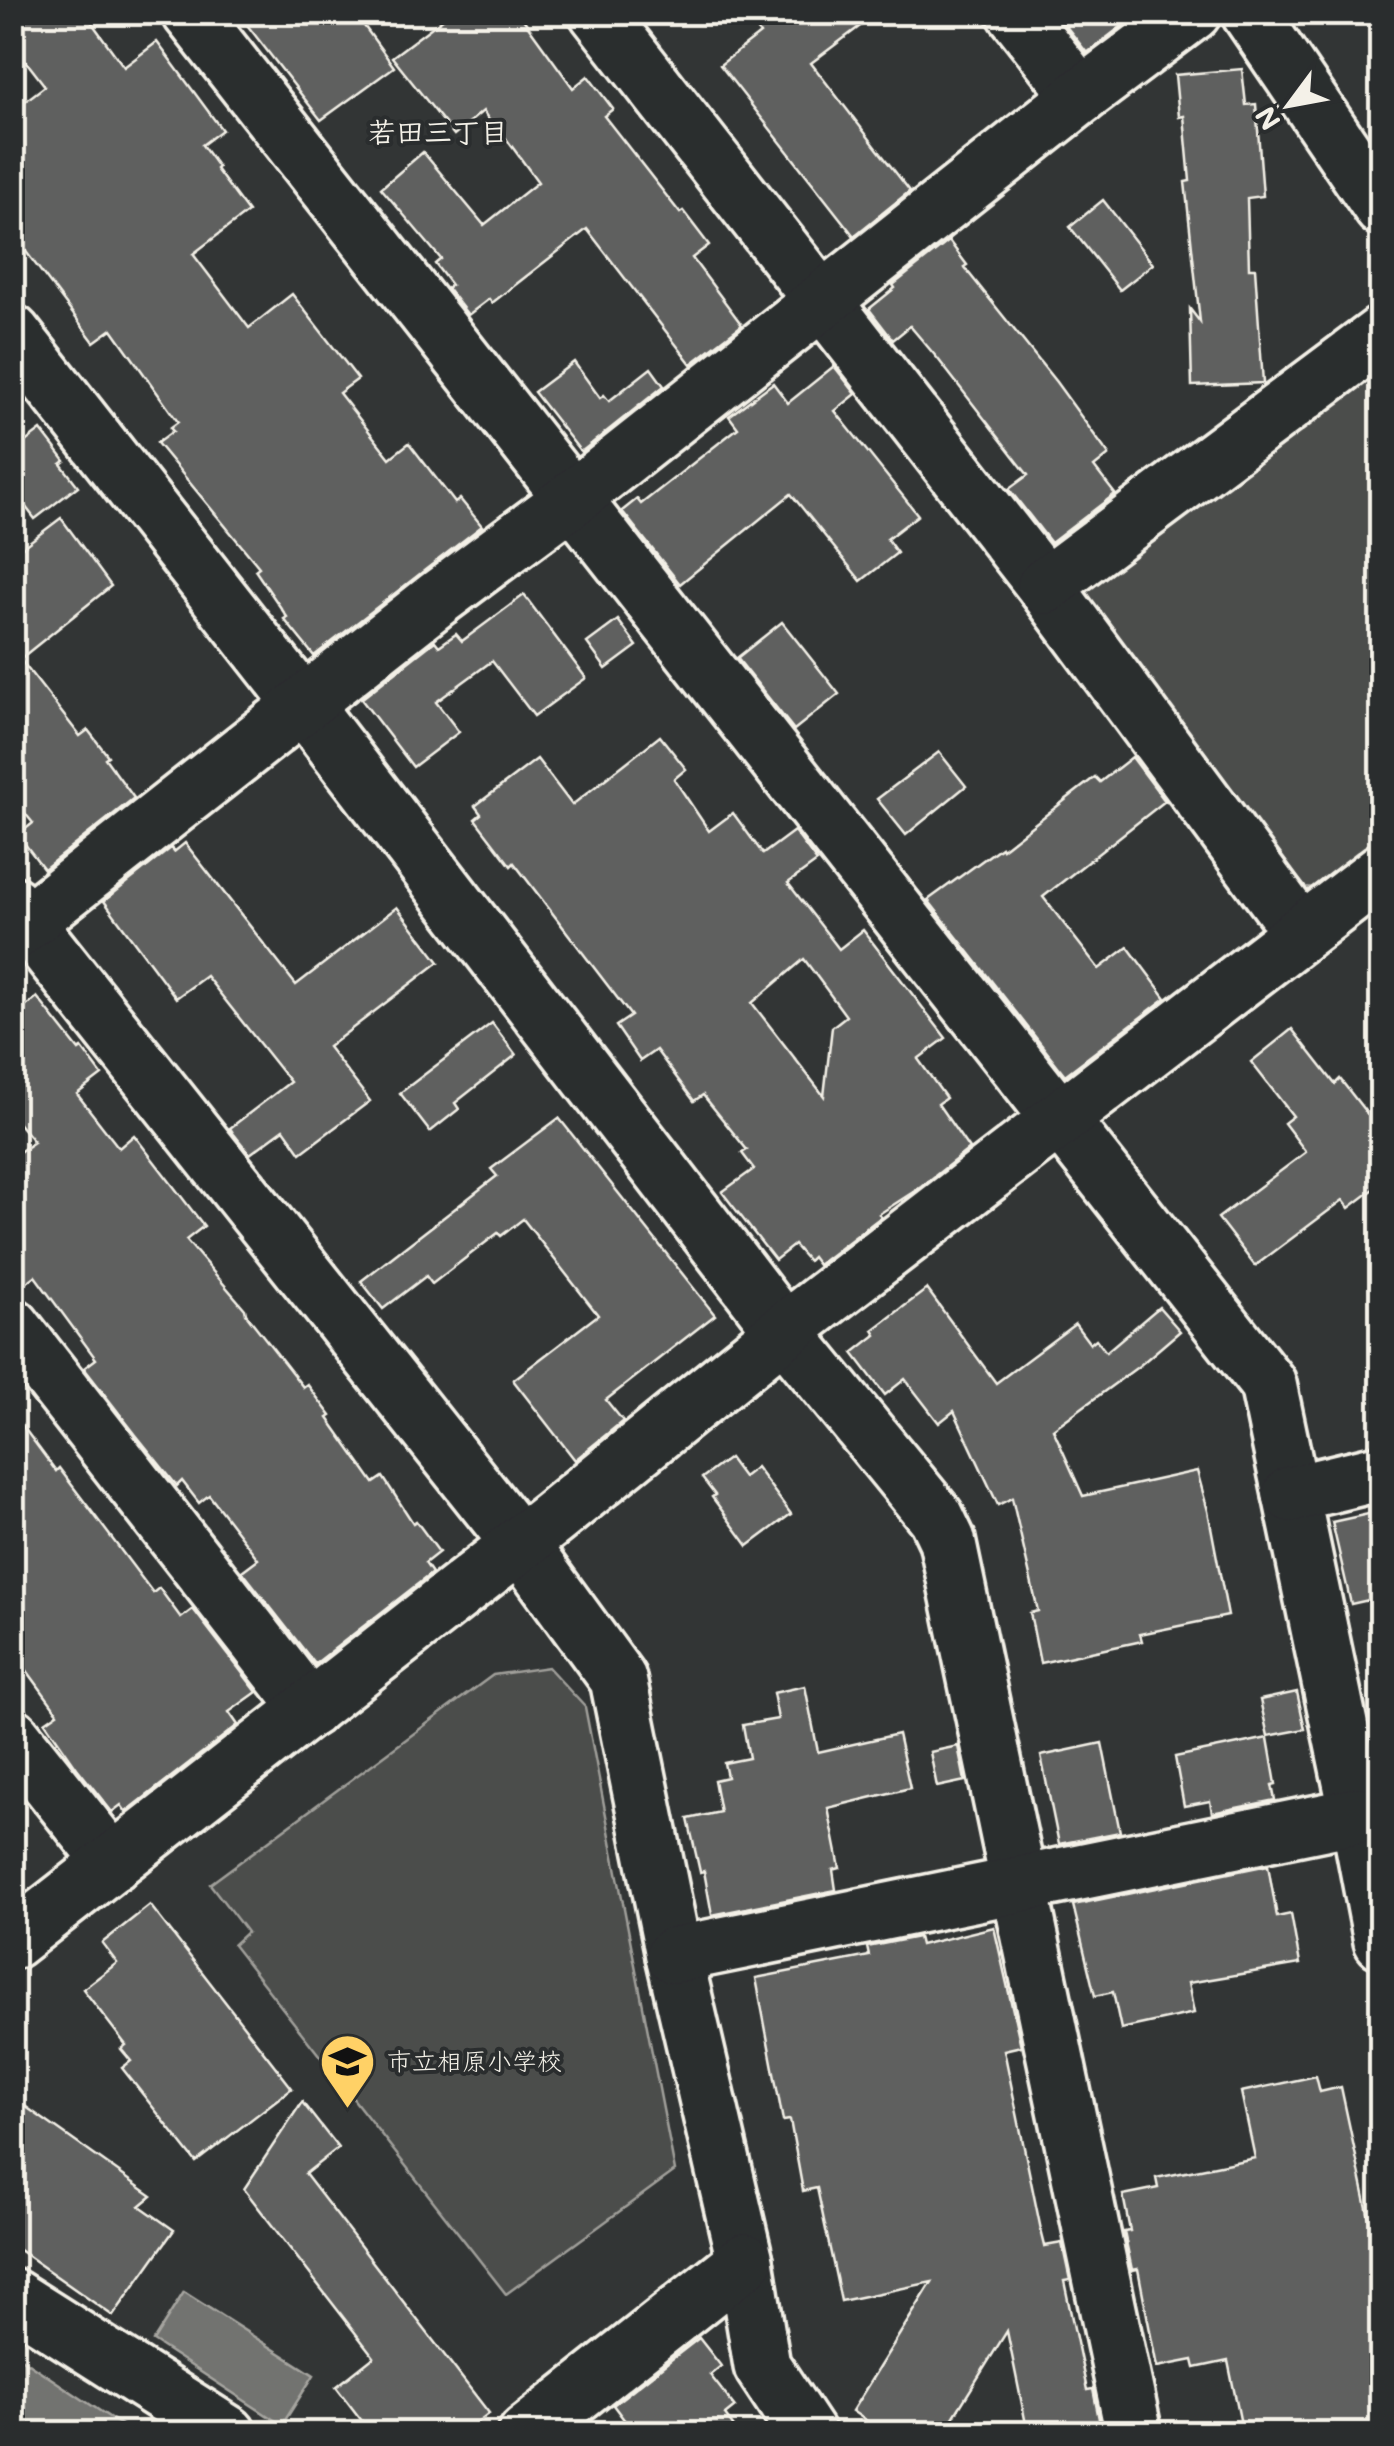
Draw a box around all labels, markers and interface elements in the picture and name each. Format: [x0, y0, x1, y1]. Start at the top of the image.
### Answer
north arrow [1239, 55, 1339, 155]
text: N [1246, 100, 1288, 137]
district label: 若田三丁目 [368, 113, 508, 149]
school or university icon: 市立相原小学校 [318, 2031, 378, 2110]
place label: 市立相原小学校 [387, 2044, 562, 2076]

